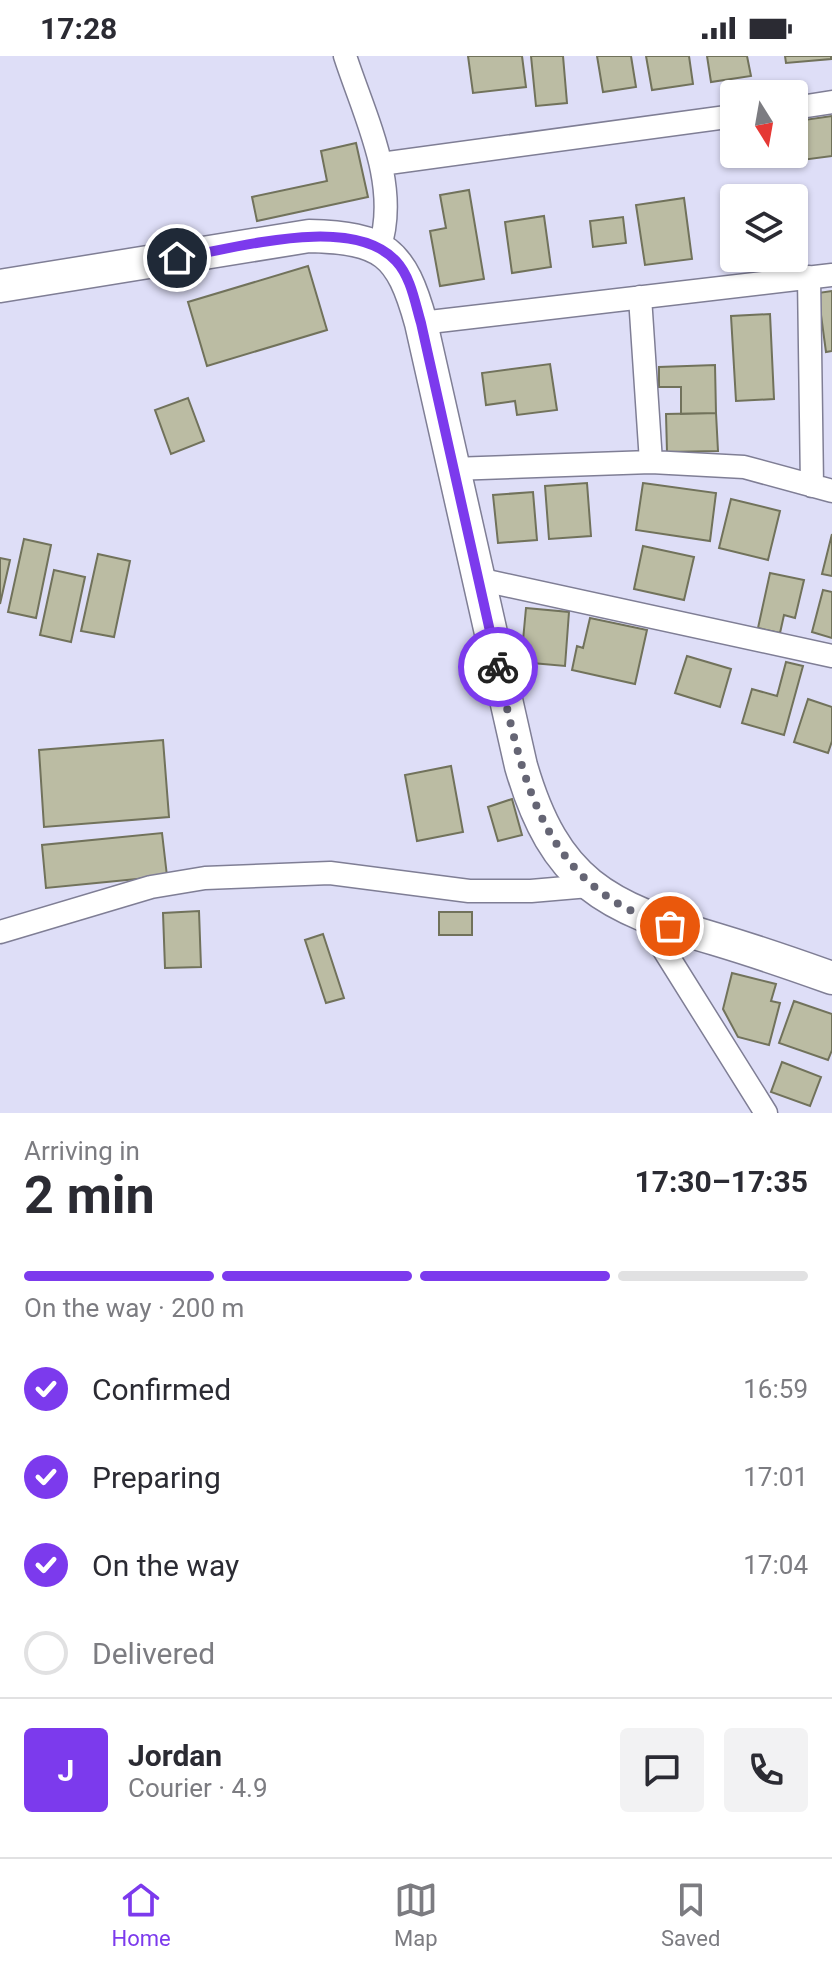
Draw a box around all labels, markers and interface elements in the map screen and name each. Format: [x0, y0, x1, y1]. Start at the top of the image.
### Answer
text: 17:28 [40, 11, 117, 46]
north arrow [720, 80, 808, 168]
map controls [720, 80, 808, 272]
button: layers [720, 184, 808, 272]
pin [143, 224, 211, 292]
icon: home [155, 236, 199, 280]
courier [458, 627, 538, 707]
icon: bike [476, 645, 520, 689]
pin [636, 892, 704, 960]
icon: bag [648, 904, 692, 948]
text: Arriving in [24, 1136, 140, 1166]
text: 17:30–17:35 [634, 1164, 808, 1199]
text: 2 min [24, 1165, 155, 1226]
text: On the way · 200 m [24, 1293, 244, 1323]
icon: check [24, 1367, 68, 1411]
text: Confirmed [92, 1372, 231, 1407]
text: 16:59 [743, 1374, 808, 1404]
icon: check [24, 1455, 68, 1499]
text: Preparing [92, 1460, 221, 1495]
text: 17:01 [743, 1462, 808, 1492]
icon: check [24, 1543, 68, 1587]
text: On the way [92, 1548, 239, 1583]
text: 17:04 [743, 1550, 808, 1580]
text: Delivered [92, 1636, 215, 1671]
button: chat [620, 1728, 704, 1812]
button: phone [724, 1728, 808, 1812]
text: Jordan [128, 1738, 222, 1773]
text: J [58, 1753, 74, 1788]
text: Courier · 4.9 [128, 1773, 268, 1803]
tab: Home [112, 1878, 171, 1951]
tab: Map [394, 1878, 438, 1951]
tab: Saved [661, 1878, 720, 1951]

